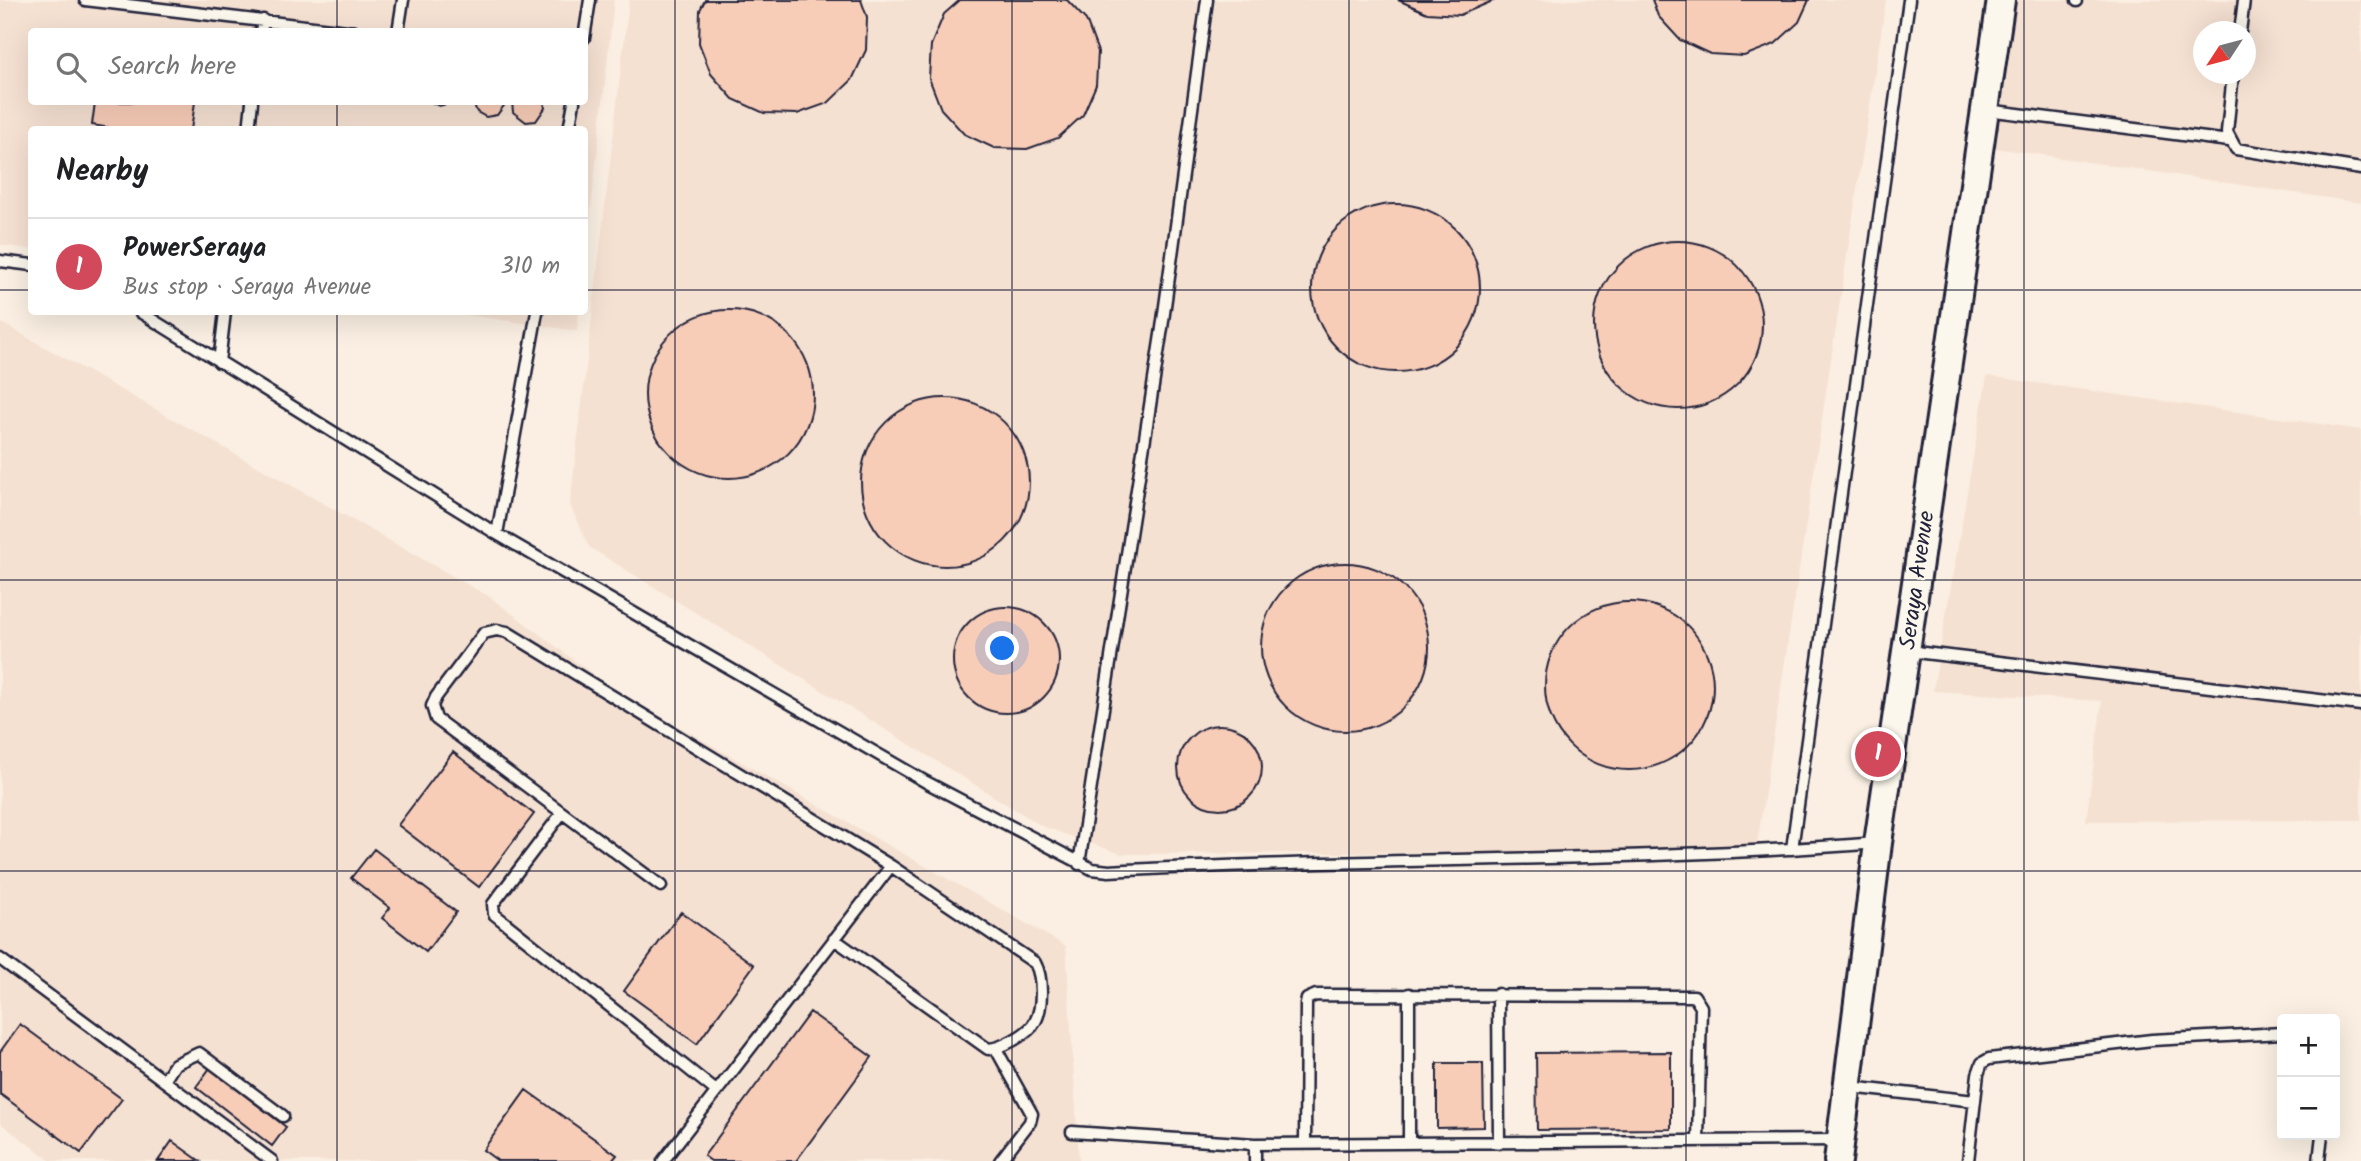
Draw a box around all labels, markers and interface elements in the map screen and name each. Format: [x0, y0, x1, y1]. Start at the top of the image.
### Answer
north arrow [2193, 21, 2256, 84]
search box [28, 28, 588, 105]
text: Search here [108, 46, 236, 88]
icon: search [52, 48, 90, 86]
text: Nearby [56, 148, 148, 196]
text: PowerSeraya [123, 228, 266, 270]
text: 1 [76, 249, 82, 285]
text: 310 m [501, 249, 560, 285]
text: Bus stop · Seraya Avenue [123, 270, 371, 306]
street label: Seraya Avenue [1890, 509, 1946, 652]
your location [985, 631, 1019, 665]
pin: 1 [1855, 728, 1901, 780]
map controls [2277, 1014, 2340, 1140]
button: + [2277, 1014, 2340, 1077]
button: − [2277, 1077, 2340, 1140]

